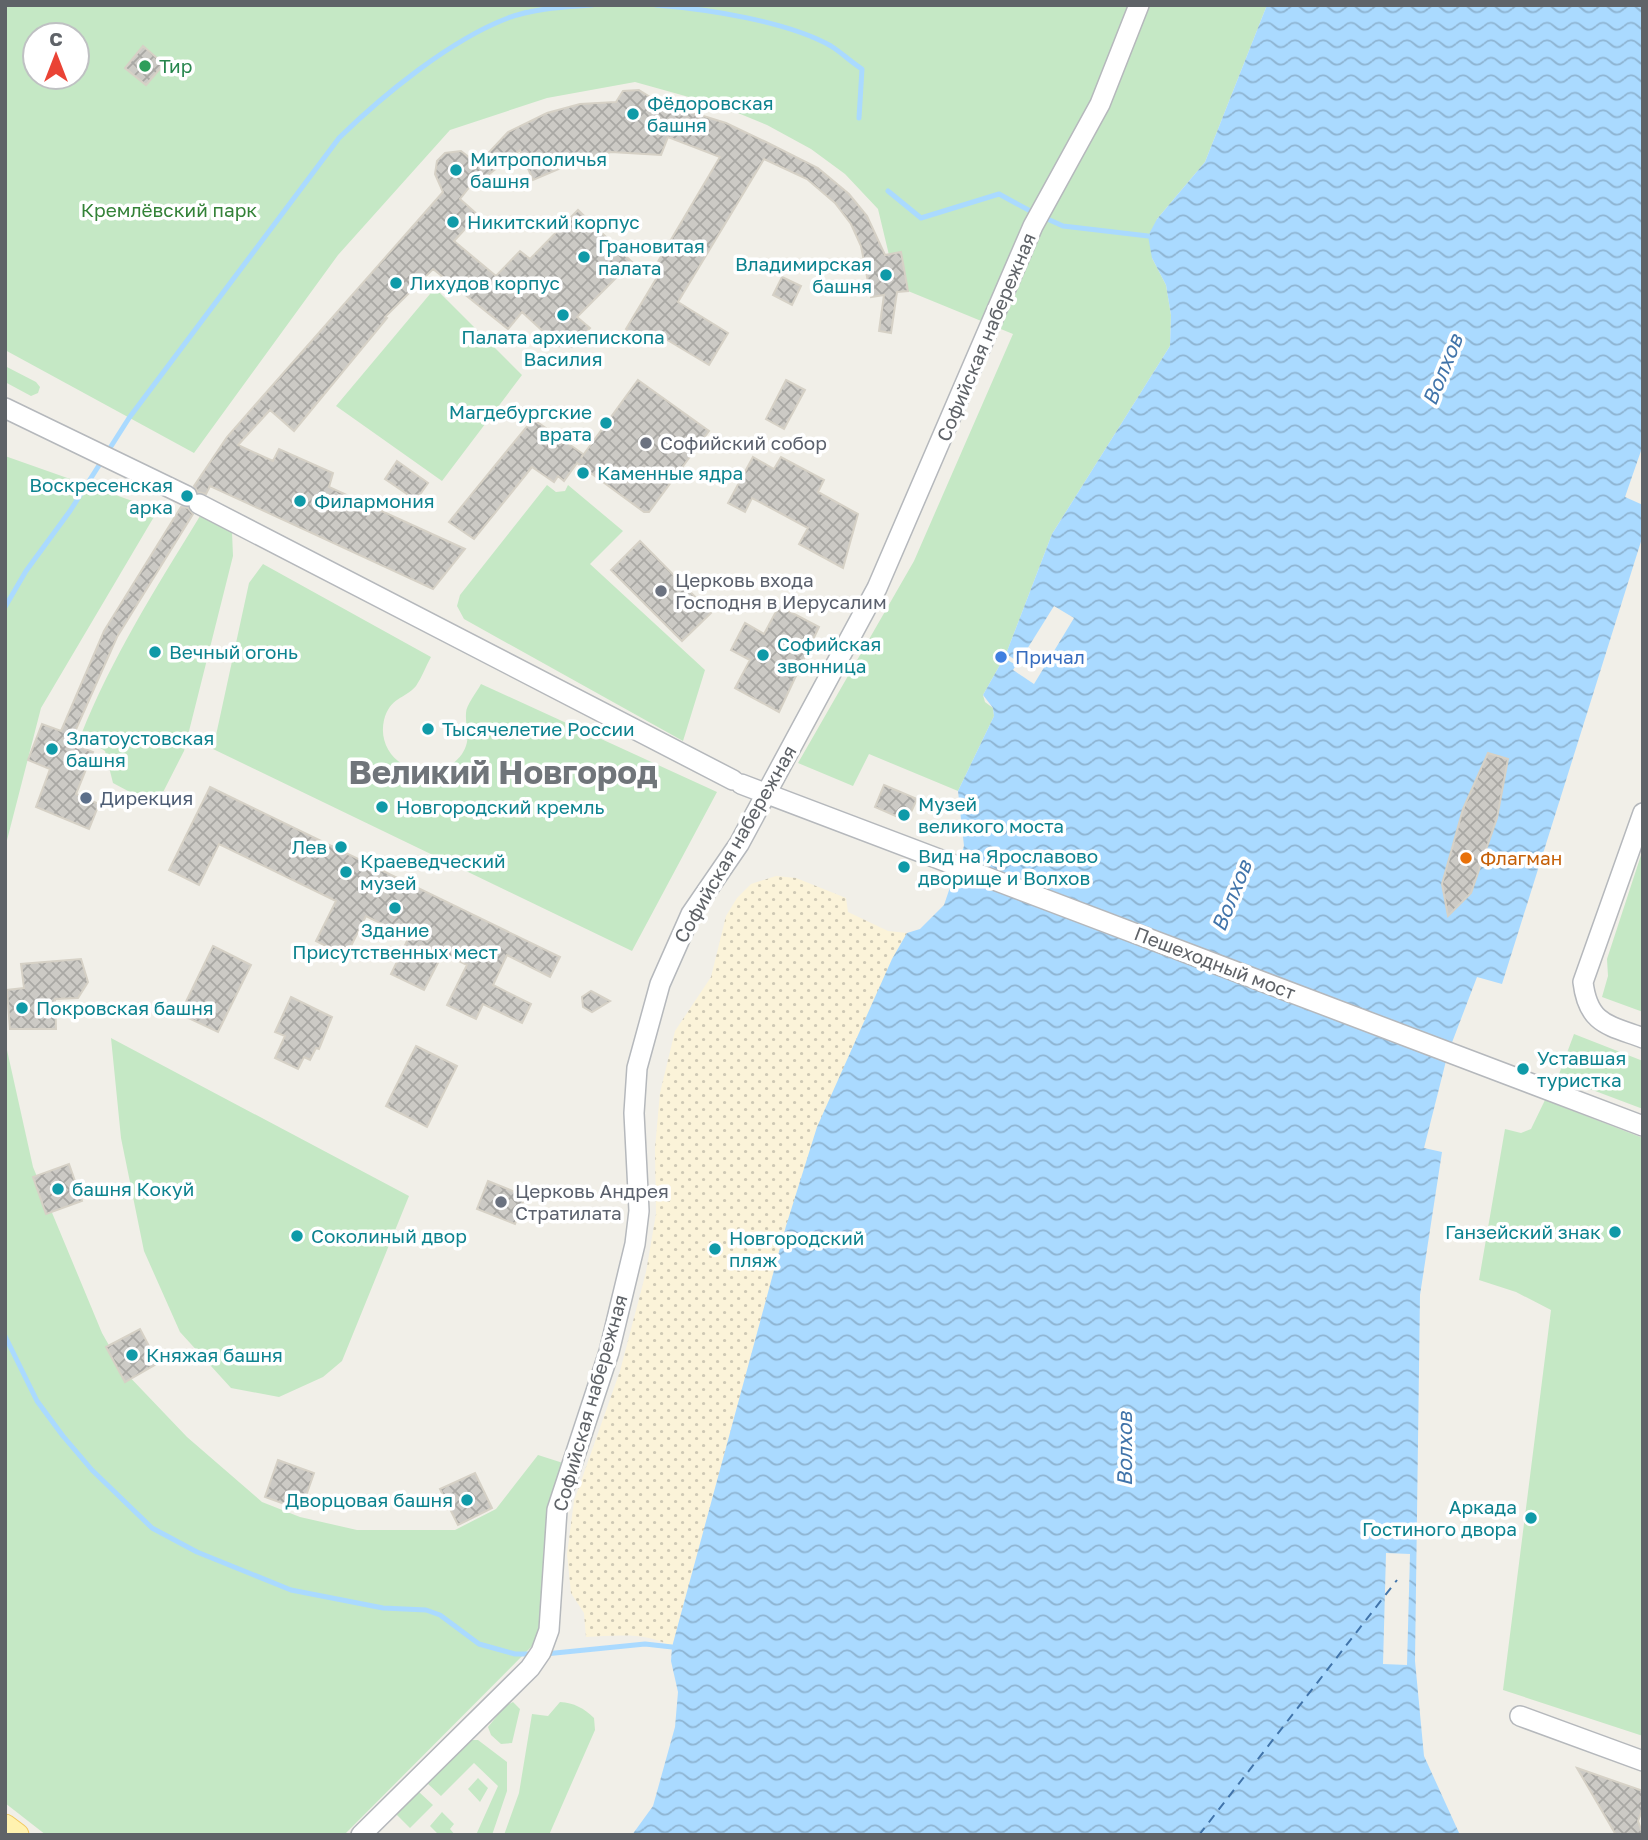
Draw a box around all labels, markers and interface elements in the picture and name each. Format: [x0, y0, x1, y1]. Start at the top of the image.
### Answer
north arrow [21, 21, 91, 91]
text: С [49, 27, 63, 50]
place label: Тир [159, 54, 192, 77]
marker: Тир [137, 58, 153, 74]
place label: Фёдоровская башня [647, 91, 774, 136]
marker: Фёдоровская башня [625, 106, 641, 122]
place label: Митрополичья башня [470, 147, 607, 192]
marker: Митрополичья башня [448, 162, 464, 178]
park label: Кремлёвский парк [81, 198, 257, 221]
place label: Никитский корпус [467, 210, 640, 233]
marker: Никитский корпус [445, 214, 461, 230]
street label: Софийская набережная [931, 229, 1040, 445]
place label: Грановитая палата [598, 234, 705, 279]
marker: Грановитая палата [576, 249, 592, 265]
place label: Владимирская башня [735, 252, 872, 297]
marker: Владимирская башня [878, 267, 894, 283]
place label: Лихудов корпус [410, 271, 560, 294]
marker: Лихудов корпус [388, 275, 404, 291]
marker: Палата архиепископа Василия [555, 307, 571, 323]
place label: Палата архиепископа Василия [461, 325, 665, 370]
water label: Волхов [1416, 329, 1468, 409]
place label: Магдебургские врата [449, 400, 592, 445]
marker: Магдебургские врата [598, 415, 614, 431]
place label: Софийский собор [660, 431, 827, 454]
marker: Софийский собор [638, 435, 654, 451]
place label: Каменные ядра [597, 461, 743, 484]
marker: Каменные ядра [575, 465, 591, 481]
place label: Воскресенская арка [29, 473, 173, 518]
marker: Воскресенская арка [179, 488, 195, 504]
place label: Филармония [314, 489, 435, 512]
marker: Филармония [292, 493, 308, 509]
place label: Церковь входа Господня в Иерусалим [675, 568, 887, 613]
marker: Церковь входа Господня в Иерусалим [653, 583, 669, 599]
place label: Софийская звонница [777, 632, 881, 677]
place label: Вечный огонь [169, 640, 298, 663]
marker: Вечный огонь [147, 644, 163, 660]
place label: Причал [1015, 645, 1085, 668]
marker: Софийская звонница [755, 647, 771, 663]
marker: Причал [993, 649, 1009, 665]
place label: Тысячелетие России [442, 717, 635, 740]
marker: Тысячелетие России [420, 721, 436, 737]
place label: Златоустовская башня [66, 726, 214, 771]
marker: Златоустовская башня [44, 741, 60, 757]
street label: Софийская набережная [669, 741, 801, 947]
district label: Великий Новгород [348, 752, 658, 791]
place label: Дирекция [100, 786, 193, 809]
marker: Дирекция [78, 790, 94, 806]
place label: Музей великого моста [918, 792, 1064, 837]
place label: Новгородский кремль [396, 795, 605, 818]
marker: Новгородский кремль [374, 799, 390, 815]
marker: Музей великого моста [896, 807, 912, 823]
place label: Лев [292, 835, 327, 858]
marker: Лев [333, 839, 349, 855]
place label: Вид на Ярославово дворище и Волхов [918, 844, 1098, 889]
place label: Флагман [1480, 846, 1562, 869]
place label: Краеведческий музей [360, 849, 506, 894]
marker: Флагман [1458, 850, 1474, 866]
water label: Волхов [1205, 855, 1257, 935]
marker: Вид на Ярославово дворище и Волхов [896, 859, 912, 875]
marker: Краеведческий музей [338, 864, 354, 880]
marker: Здание Присутственных мест [387, 900, 403, 916]
place label: Здание Присутственных мест [292, 918, 498, 963]
street label: Пешеходный мост [1131, 921, 1299, 1004]
place label: Покровская башня [36, 996, 214, 1019]
marker: Покровская башня [14, 1000, 30, 1016]
place label: Уставшая туристка [1537, 1046, 1626, 1091]
marker: Уставшая туристка [1515, 1061, 1531, 1077]
place label: башня Кокуй [72, 1177, 194, 1200]
place label: Церковь Андрея Стратилата [515, 1179, 669, 1224]
marker: башня Кокуй [50, 1181, 66, 1197]
marker: Церковь Андрея Стратилата [493, 1194, 509, 1210]
place label: Ганзейский знак [1445, 1220, 1601, 1243]
place label: Соколиный двор [311, 1224, 467, 1247]
marker: Ганзейский знак [1607, 1224, 1623, 1240]
place label: Новгородский пляж [729, 1226, 864, 1271]
marker: Соколиный двор [289, 1228, 305, 1244]
marker: Новгородский пляж [707, 1241, 723, 1257]
street label: Софийская набережная [548, 1292, 631, 1514]
place label: Княжая башня [146, 1343, 283, 1366]
marker: Княжая башня [124, 1347, 140, 1363]
water label: Волхов [1111, 1411, 1137, 1486]
place label: Дворцовая башня [285, 1488, 453, 1511]
marker: Дворцовая башня [459, 1492, 475, 1508]
place label: Аркада Гостиного двора [1362, 1495, 1517, 1540]
marker: Аркада Гостиного двора [1523, 1510, 1539, 1526]

